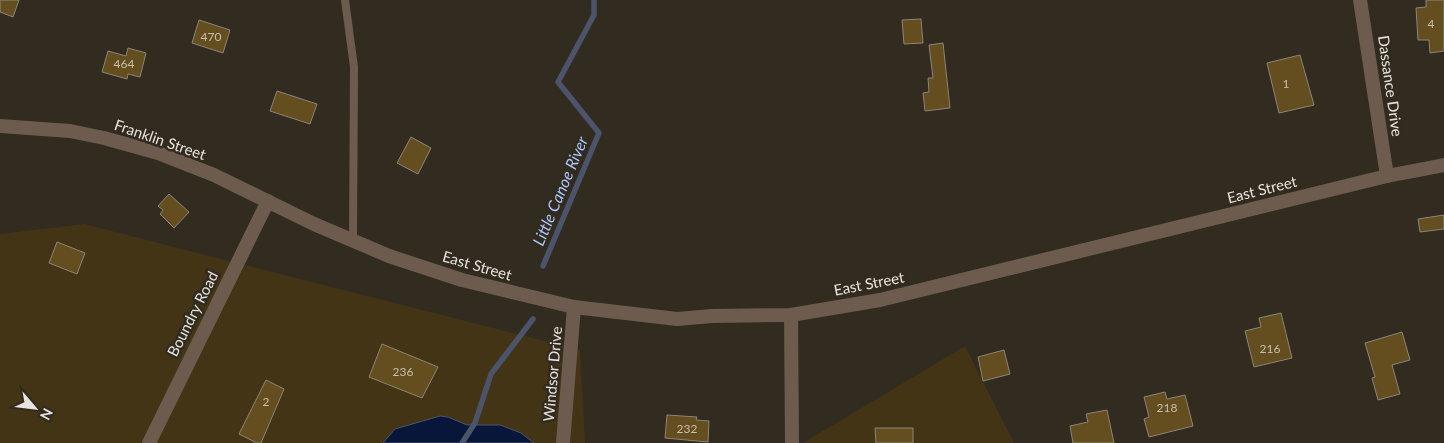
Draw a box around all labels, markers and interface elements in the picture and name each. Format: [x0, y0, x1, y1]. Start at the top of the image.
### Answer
house number: 4 [1428, 16, 1435, 31]
house number: 470 [201, 29, 221, 44]
street label: Dassance Drive [1375, 34, 1407, 138]
house number: 464 [114, 56, 134, 71]
house number: 1 [1283, 76, 1290, 91]
street label: Franklin Street [112, 115, 209, 163]
water label: Little Canoe River [528, 133, 591, 248]
street label: East Street [1225, 172, 1299, 206]
street label: East Street [441, 247, 515, 284]
street label: East Street [832, 267, 906, 299]
street label: Boundry Road [163, 268, 221, 359]
street label: Windsor Drive [539, 325, 565, 422]
house number: 216 [1260, 341, 1280, 356]
house number: 236 [393, 364, 413, 379]
north arrow [10, 383, 60, 433]
house number: 2 [263, 394, 270, 409]
house number: 218 [1157, 400, 1177, 415]
text: N [37, 406, 57, 423]
house number: 232 [677, 421, 697, 436]

